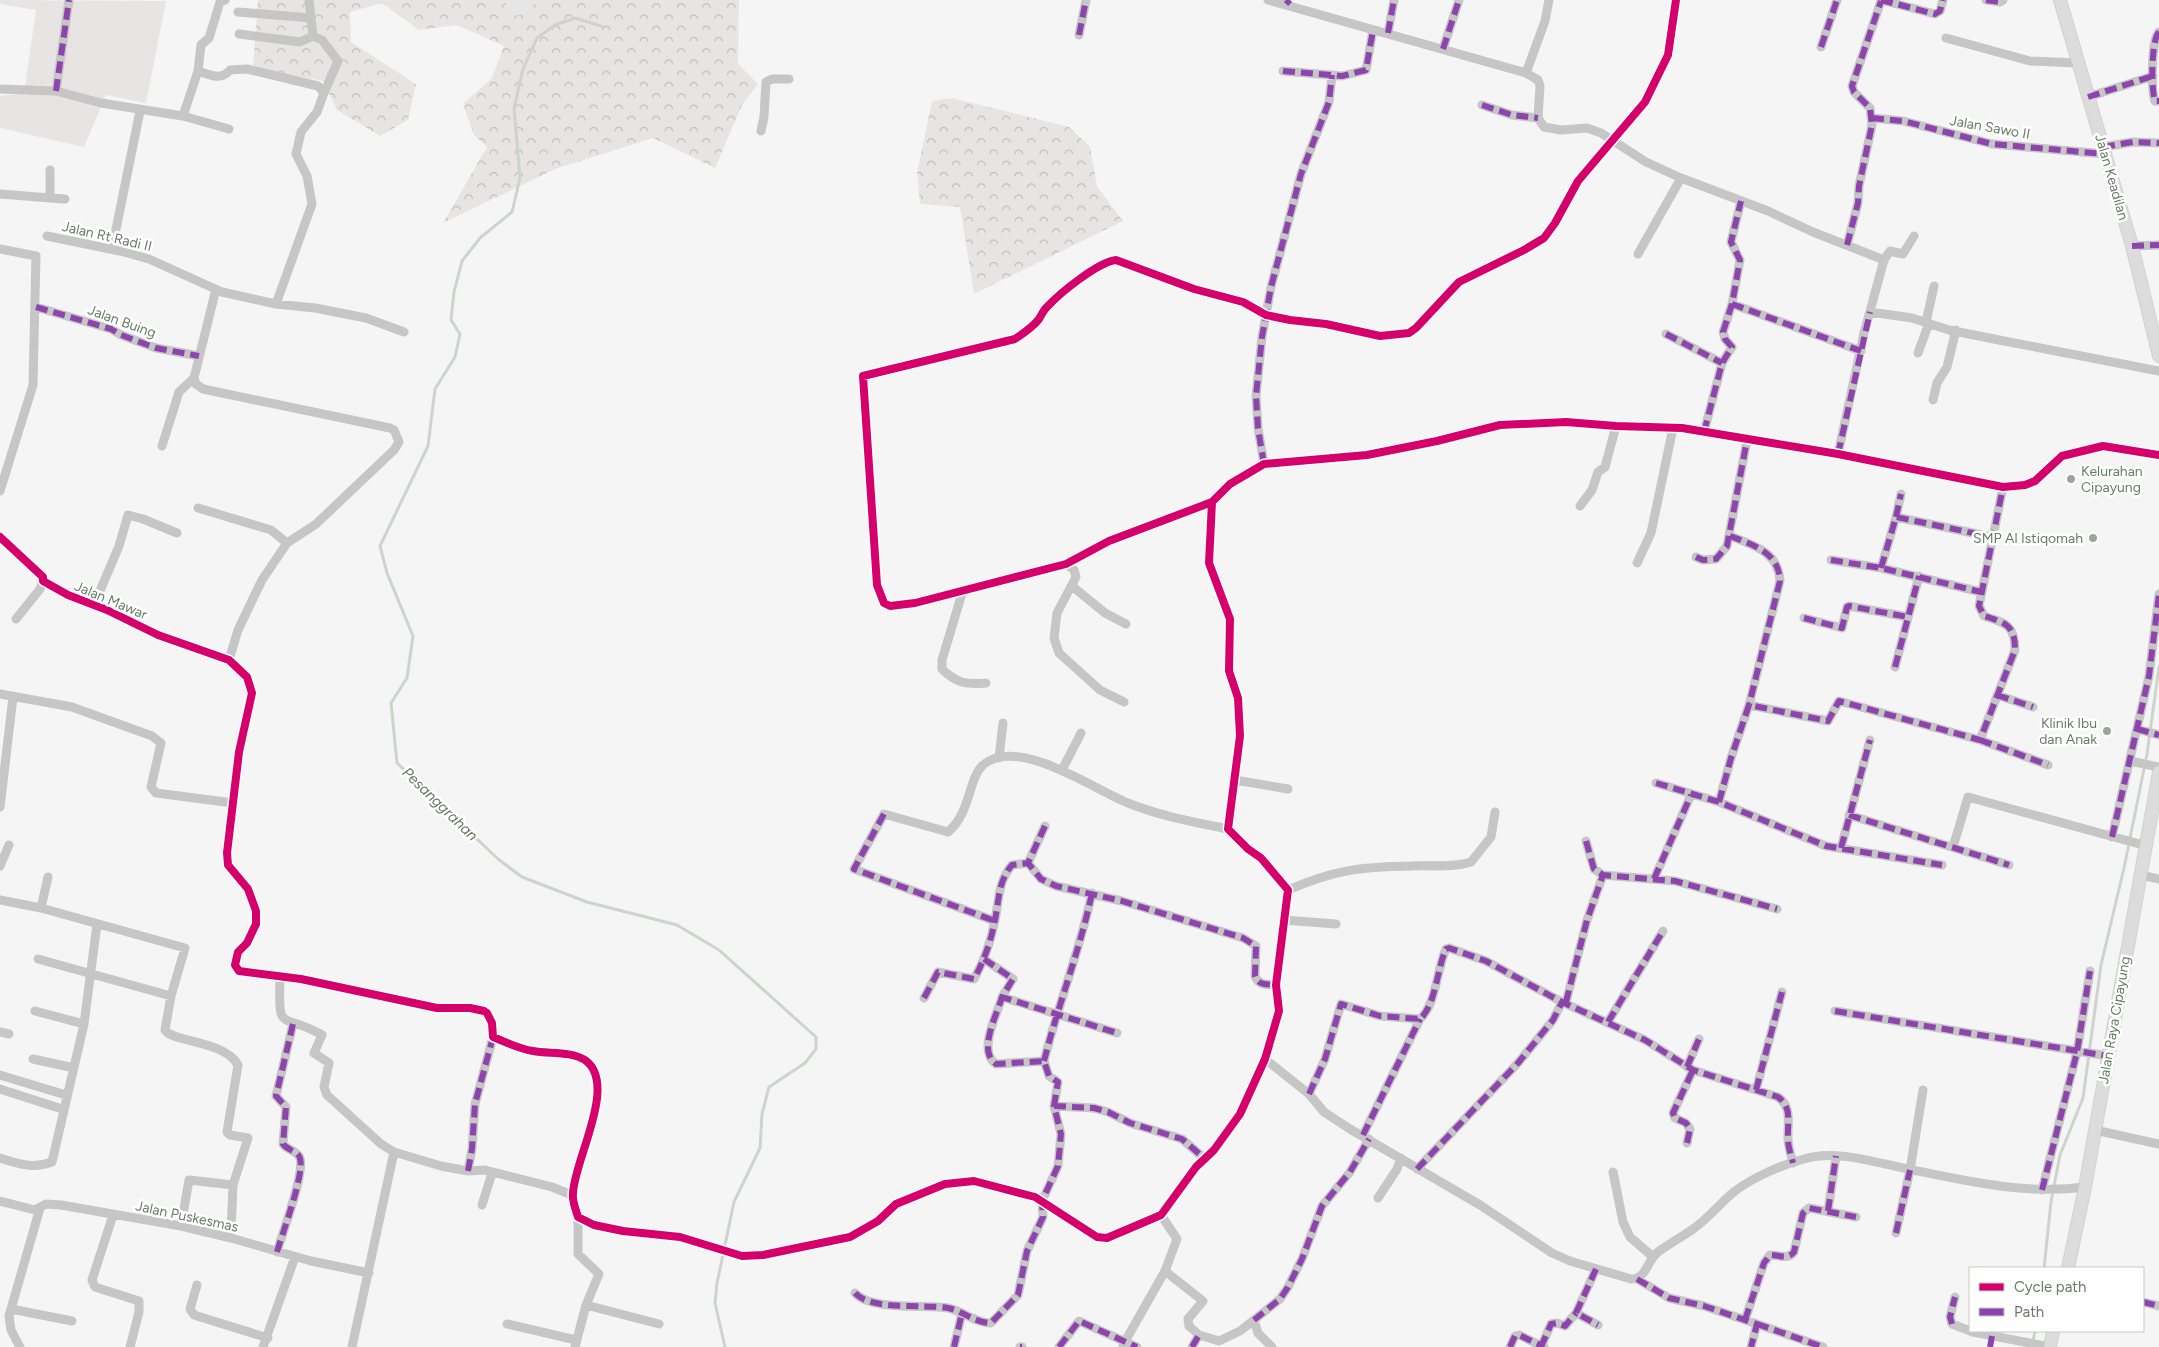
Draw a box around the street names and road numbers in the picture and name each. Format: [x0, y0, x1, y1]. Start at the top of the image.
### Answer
street label: Jalan Sawo II [1948, 112, 2031, 143]
street label: Jalan Keadilan [2091, 132, 2132, 222]
street label: Jalan Rt Radi II [60, 218, 154, 255]
street label: Jalan Buing [85, 301, 158, 342]
street label: Jalan Mawar [72, 578, 150, 624]
street label: Jalan Raya Cipayung [2095, 955, 2134, 1085]
street label: Jalan Puskesmas [134, 1197, 240, 1236]

